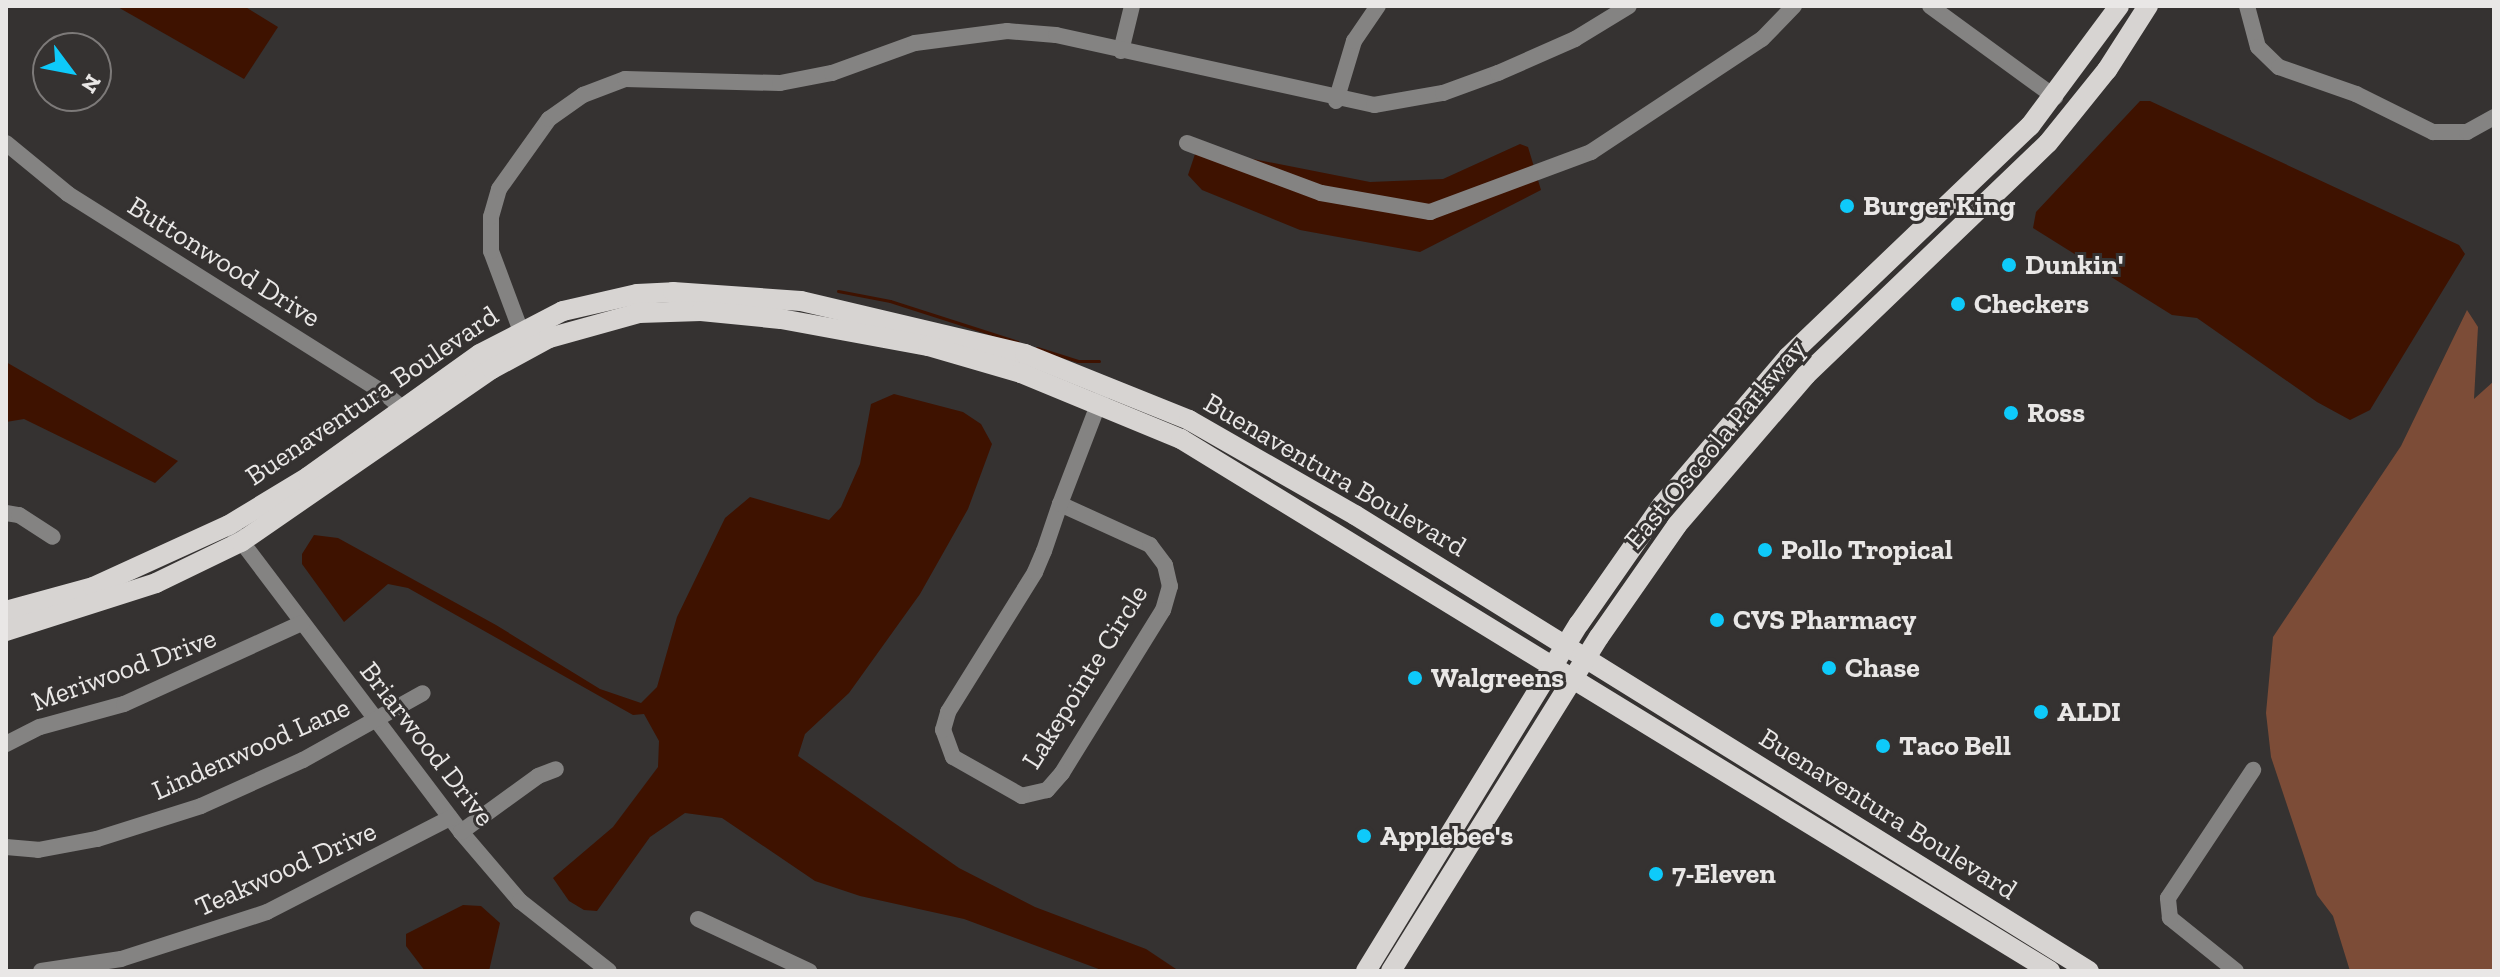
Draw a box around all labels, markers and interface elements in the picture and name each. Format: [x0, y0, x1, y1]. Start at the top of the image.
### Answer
north arrow [32, 32, 112, 112]
text: N [75, 70, 107, 98]
street label: Buttonwood Drive [121, 189, 327, 335]
place label: Burger King [1863, 189, 2016, 223]
marker: Burger King [1838, 197, 1856, 215]
place label: Dunkin' [2025, 248, 2123, 282]
marker: Dunkin' [2000, 256, 2018, 274]
place label: Checkers [1974, 287, 2089, 321]
marker: Checkers [1949, 295, 1967, 313]
street label: Buenaventura Boulevard [239, 299, 505, 493]
street label: East Osceola Parkway [1617, 332, 1813, 556]
street label: Buenaventura Boulevard [1198, 386, 1472, 564]
place label: Ross [2027, 396, 2085, 430]
marker: Ross [2002, 404, 2020, 422]
place label: Pollo Tropical [1781, 533, 1953, 567]
marker: Pollo Tropical [1756, 541, 1774, 559]
street label: Lakepointe Circle [1015, 579, 1155, 775]
place label: CVS Pharmacy [1733, 603, 1916, 637]
marker: CVS Pharmacy [1708, 611, 1726, 629]
street label: Meriwood Drive [27, 621, 221, 719]
place label: Chase [1845, 651, 1920, 685]
street label: Briarwood Drive [352, 655, 502, 833]
marker: Chase [1820, 659, 1838, 677]
place label: Walgreens [1431, 661, 1564, 695]
marker: Walgreens [1406, 669, 1424, 687]
street label: Lindenwood Lane [147, 690, 355, 808]
place label: ALDI [2057, 695, 2121, 729]
marker: ALDI [2032, 703, 2050, 721]
street label: Buenaventura Boulevard [1753, 721, 2023, 907]
place label: Taco Bell [1899, 729, 2011, 763]
marker: Taco Bell [1874, 737, 1892, 755]
street label: Teakwood Drive [190, 814, 382, 924]
place label: Applebee's [1380, 819, 1513, 853]
marker: Applebee's [1355, 827, 1373, 845]
place label: 7-Eleven [1672, 857, 1776, 891]
marker: 7-Eleven [1647, 865, 1665, 883]

